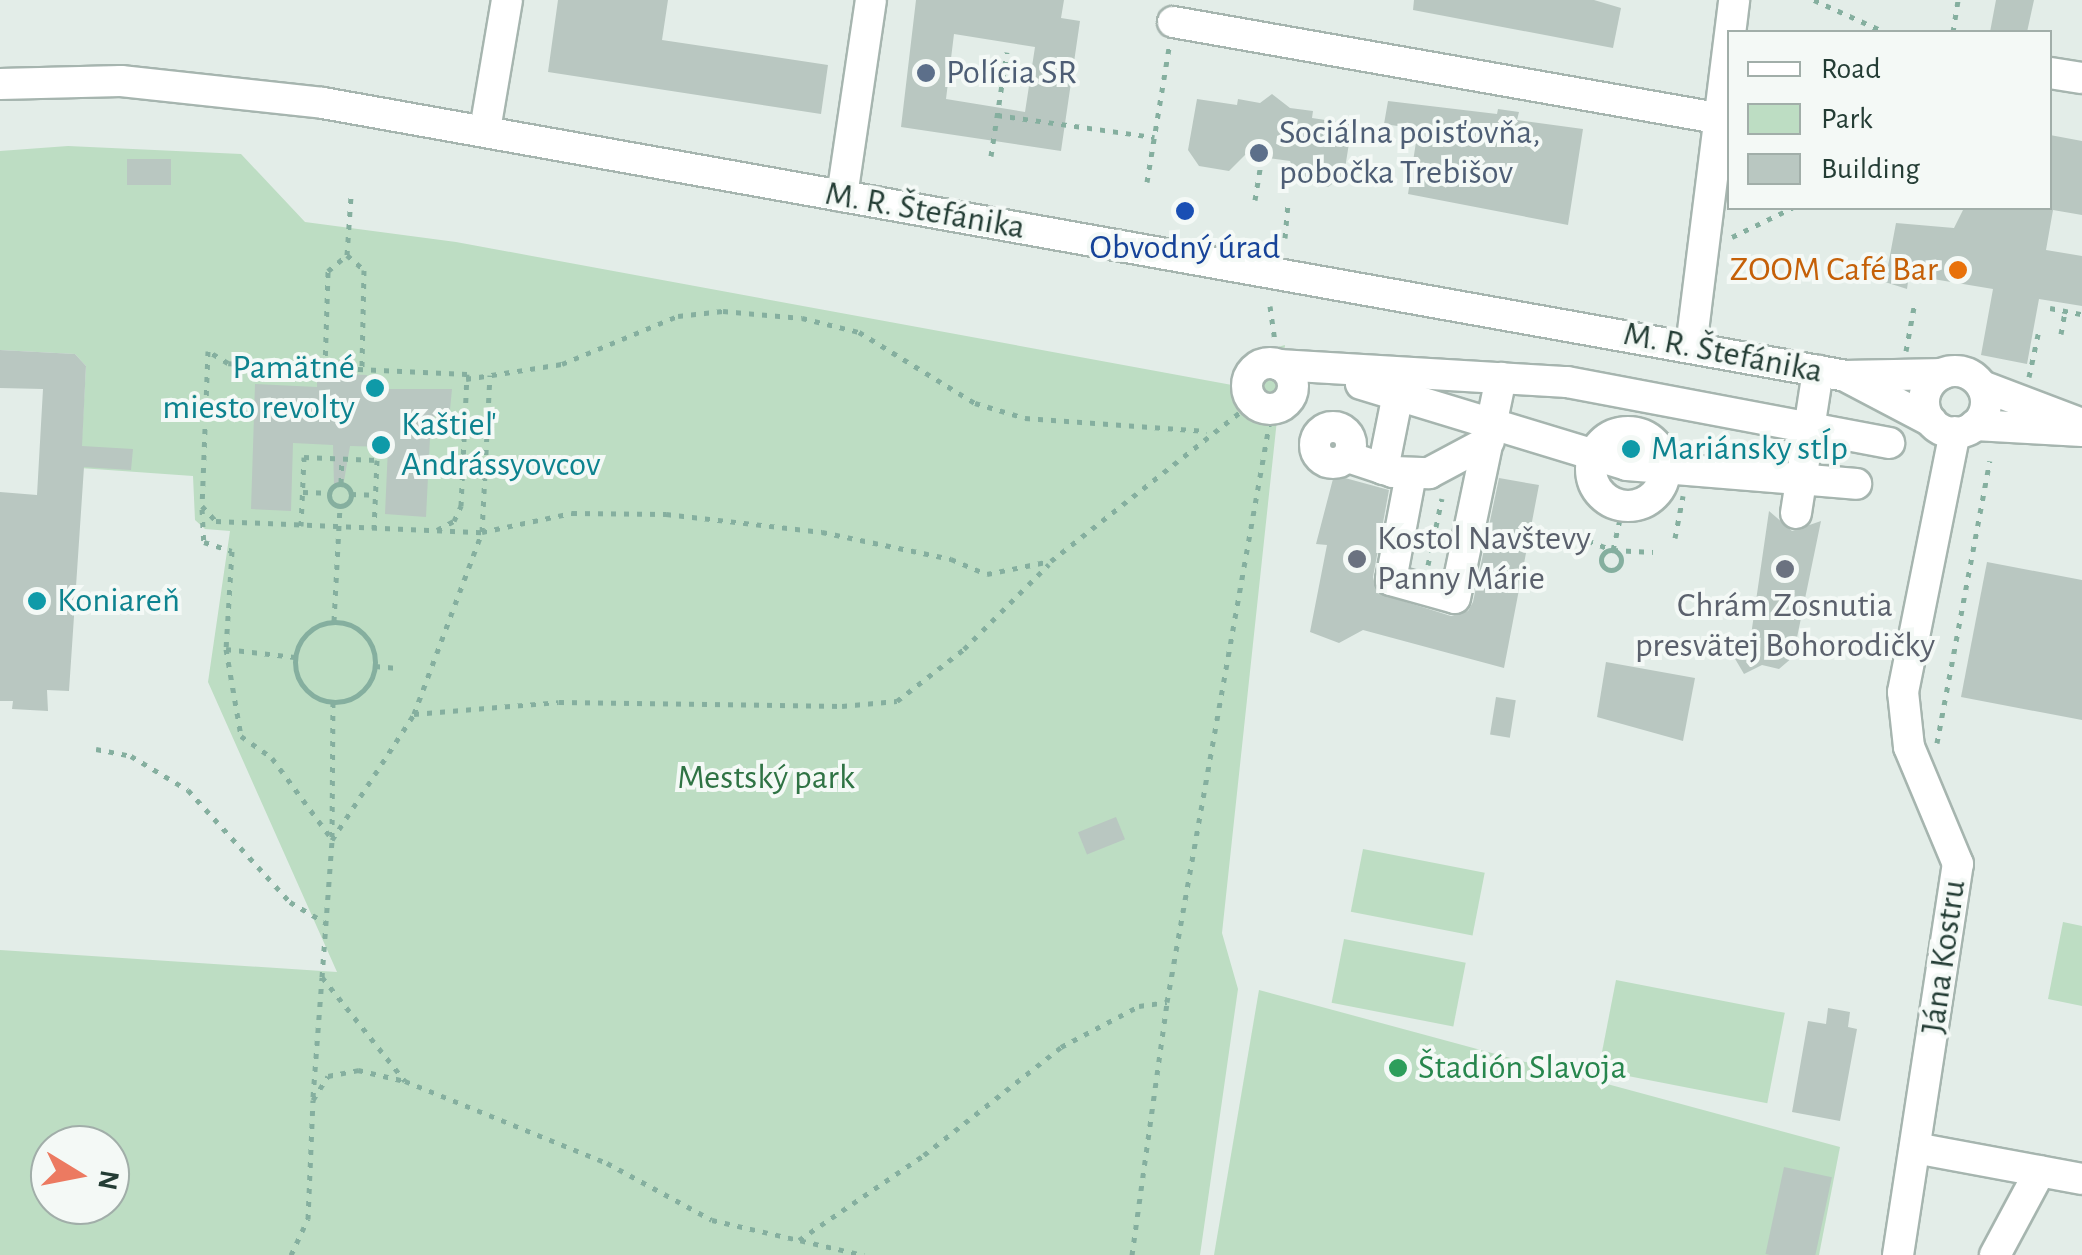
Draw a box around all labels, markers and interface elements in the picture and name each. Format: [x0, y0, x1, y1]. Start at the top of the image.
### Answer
legend [1727, 30, 2052, 210]
place label: Polícia SR [946, 52, 1077, 94]
text: Road [1821, 54, 1881, 84]
marker: Polícia SR [915, 62, 937, 84]
text: Park [1821, 104, 1873, 134]
place label: Sociálna poisťovňa, pobočka Trebišov [1279, 112, 1540, 194]
marker: Sociálna poisťovňa, pobočka Trebišov [1248, 142, 1270, 164]
text: Building [1821, 154, 1920, 184]
street label: M. R. Štefánika [822, 173, 1028, 249]
marker: Obvodný úrad [1174, 200, 1196, 222]
place label: Obvodný úrad [1090, 227, 1280, 269]
place label: ZOOM Café Bar [1730, 249, 1938, 291]
marker: ZOOM Café Bar [1947, 259, 1969, 281]
street label: M. R. Štefánika [1620, 313, 1826, 393]
place label: Pamätné miesto revolty [162, 347, 355, 429]
marker: Pamätné miesto revolty [364, 377, 386, 399]
place label: Kaštieľ Andrássyovcov [401, 404, 601, 486]
place label: Mariánsky stĺp [1651, 428, 1848, 470]
marker: Kaštieľ Andrássyovcov [370, 434, 392, 456]
marker: Mariánsky stĺp [1620, 438, 1642, 460]
place label: Kostol Navštevy Panny Márie [1377, 518, 1591, 600]
marker: Kostol Navštevy Panny Márie [1346, 548, 1368, 570]
marker: Chrám Zosnutia presvätej Bohorodičky [1774, 558, 1796, 580]
place label: Koniareň [57, 580, 180, 622]
place label: Chrám Zosnutia presvätej Bohorodičky [1635, 585, 1935, 667]
marker: Koniareň [26, 590, 48, 612]
park label: Mestský park [677, 757, 855, 799]
street label: Jána Kostru [1912, 877, 1976, 1037]
place label: Štadión Slavoja [1418, 1047, 1627, 1089]
marker: Štadión Slavoja [1387, 1057, 1409, 1079]
north arrow [30, 1125, 130, 1225]
text: N [92, 1168, 123, 1192]

